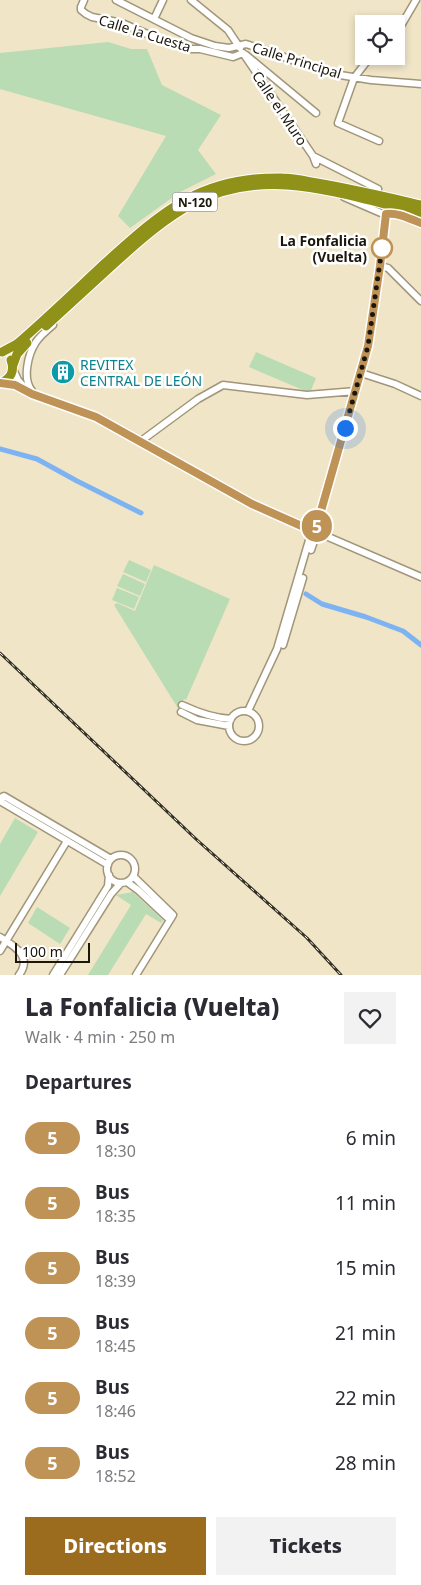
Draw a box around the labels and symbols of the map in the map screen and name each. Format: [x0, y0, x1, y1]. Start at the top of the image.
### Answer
street label: Calle la Cuesta [97, 10, 193, 56]
street label: Calle Principal [250, 37, 344, 83]
street label: Calle el Muro [248, 67, 312, 149]
road number: N-120 [172, 192, 218, 212]
place label: La Fonfalicia (Vuelta) [280, 231, 367, 266]
marker: La Fonfalicia (Vuelta) [371, 237, 393, 259]
place label: REVITEX CENTRAL DE LEÓN [80, 355, 202, 390]
building icon: REVITEX CENTRAL DE LEÓN [50, 359, 76, 385]
your location [333, 416, 358, 441]
line badge: 5 [301, 510, 333, 542]
scale bar [15, 940, 90, 963]

